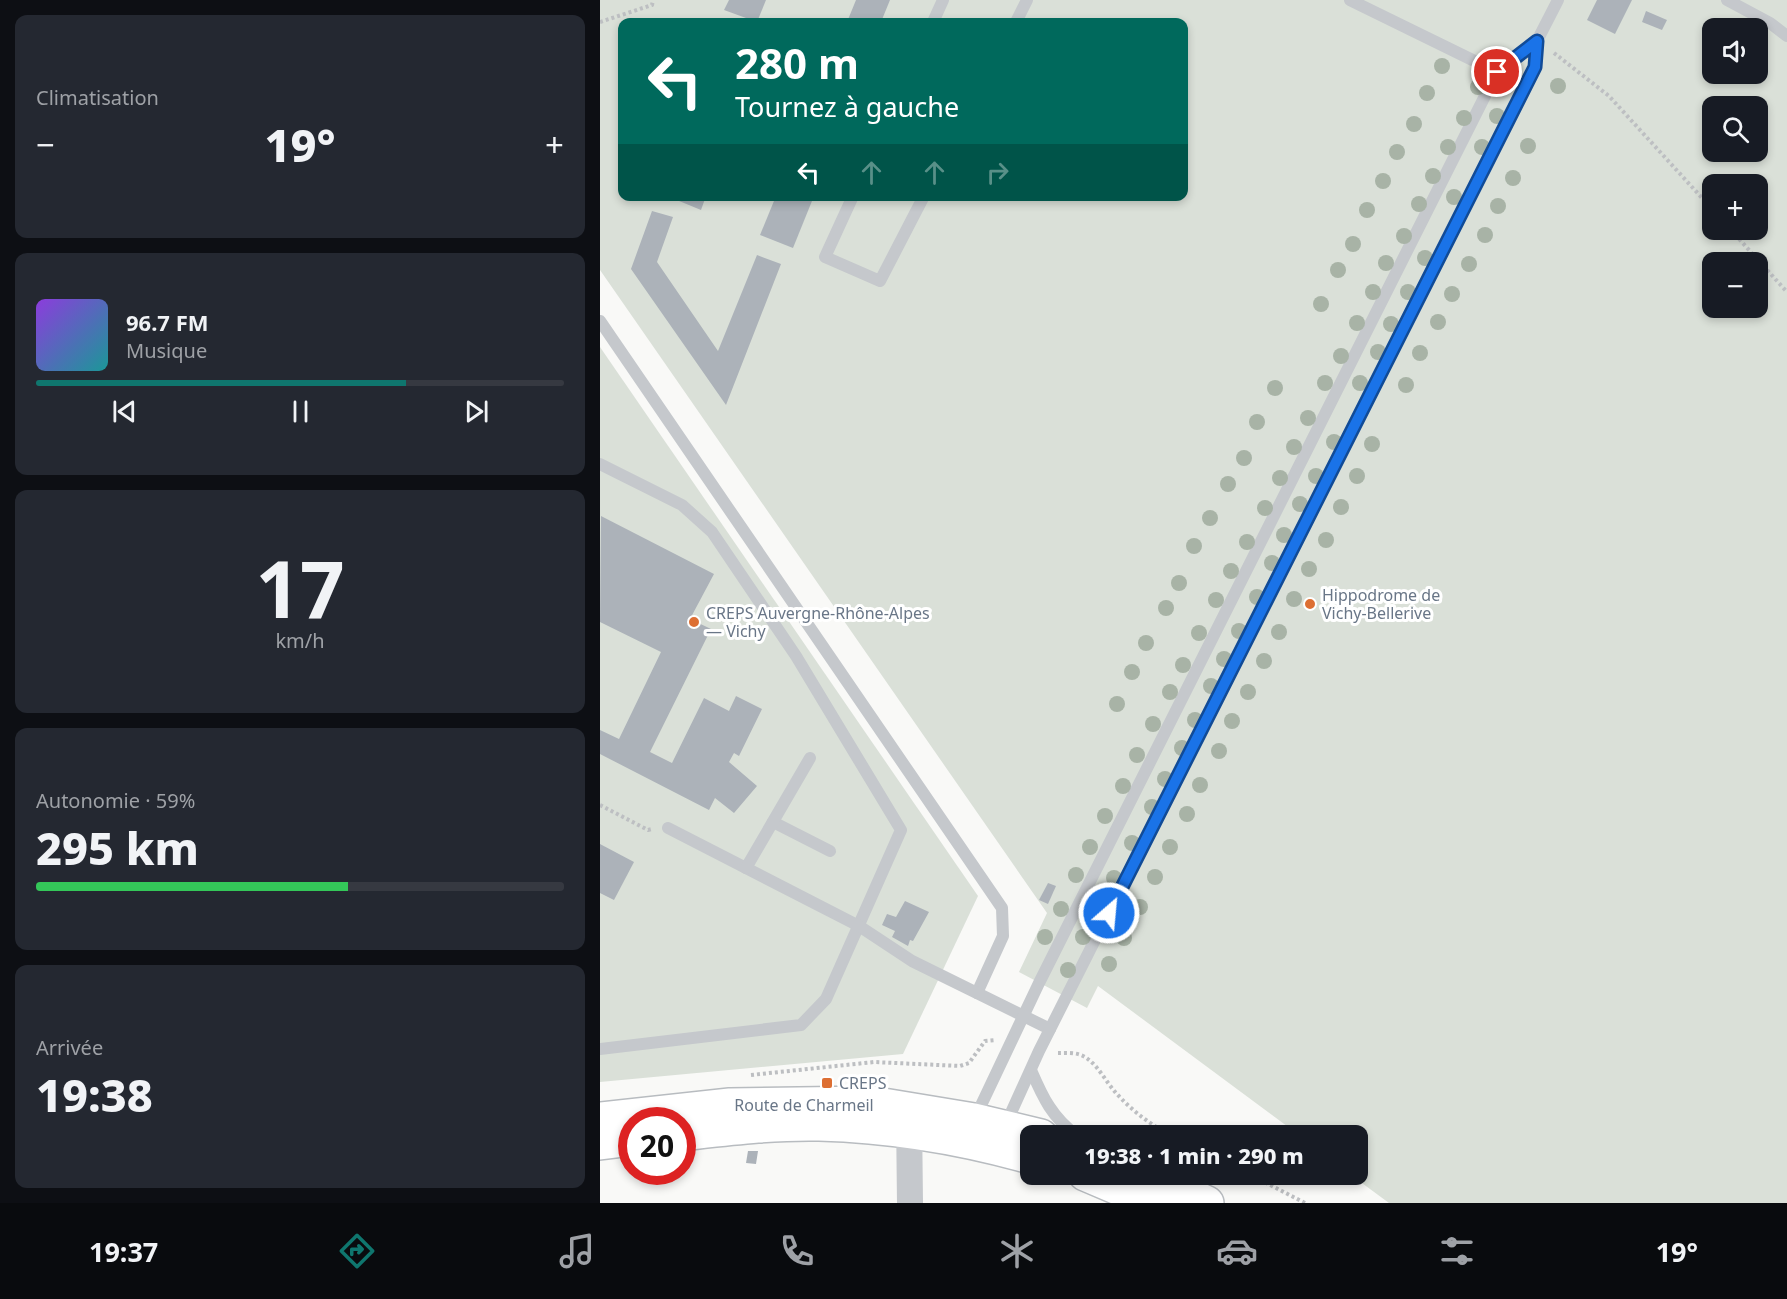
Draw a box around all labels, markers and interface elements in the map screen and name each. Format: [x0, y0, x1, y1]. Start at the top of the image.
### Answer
map controls [1702, 18, 1768, 318]
button: sound [1702, 18, 1768, 84]
text: 280 m [735, 34, 859, 91]
icon: left [636, 42, 714, 120]
pin [1471, 46, 1522, 97]
icon: arrive [1480, 55, 1513, 88]
text: Climatisation [36, 84, 159, 111]
text: Tournez à gauche [735, 88, 959, 125]
button: search [1702, 96, 1768, 162]
text: 19° [264, 114, 336, 175]
text: − [36, 122, 55, 167]
text: + [545, 122, 564, 167]
icon: left [792, 156, 825, 189]
icon: ahead [855, 156, 888, 189]
icon: ahead [918, 156, 951, 189]
icon: right [981, 156, 1014, 189]
button: + [1702, 174, 1768, 240]
button: − [1702, 252, 1768, 318]
text: 96.7 FM [126, 307, 208, 337]
text: Musique [126, 337, 207, 364]
icon: previous [108, 395, 141, 428]
icon: pause [284, 395, 317, 428]
icon: next [460, 395, 493, 428]
text: 17 [255, 535, 345, 641]
place label: Hippodrome de Vichy-Bellerive [1322, 584, 1440, 624]
marker: Hippodrome de Vichy-Bellerive [1303, 597, 1317, 611]
place label: CREPS Auvergne-Rhône-Alpes — Vichy [706, 602, 930, 642]
marker: CREPS Auvergne-Rhône-Alpes — Vichy [687, 615, 701, 629]
text: km/h [275, 627, 325, 654]
text: Autonomie · 59% [36, 787, 195, 814]
text: 295 km [36, 817, 199, 878]
position arrow [1077, 881, 1141, 945]
text: Arrivée [36, 1034, 103, 1061]
text: 19:38 [36, 1064, 153, 1125]
place label: CREPS [839, 1072, 887, 1094]
marker: CREPS [820, 1076, 834, 1090]
street label: Route de Charmeil [734, 1094, 874, 1116]
speed limit sign: 20 [618, 1107, 696, 1185]
text: 19:38 · 1 min · 290 m [1084, 1140, 1304, 1170]
icon: directions [336, 1230, 378, 1272]
icon: music [556, 1230, 598, 1272]
icon: phone [776, 1230, 818, 1272]
icon: climate [996, 1230, 1038, 1272]
icon: car [1216, 1230, 1258, 1272]
icon: filters [1436, 1230, 1478, 1272]
text: 19:37 [89, 1233, 158, 1270]
text: 19° [1656, 1233, 1698, 1270]

